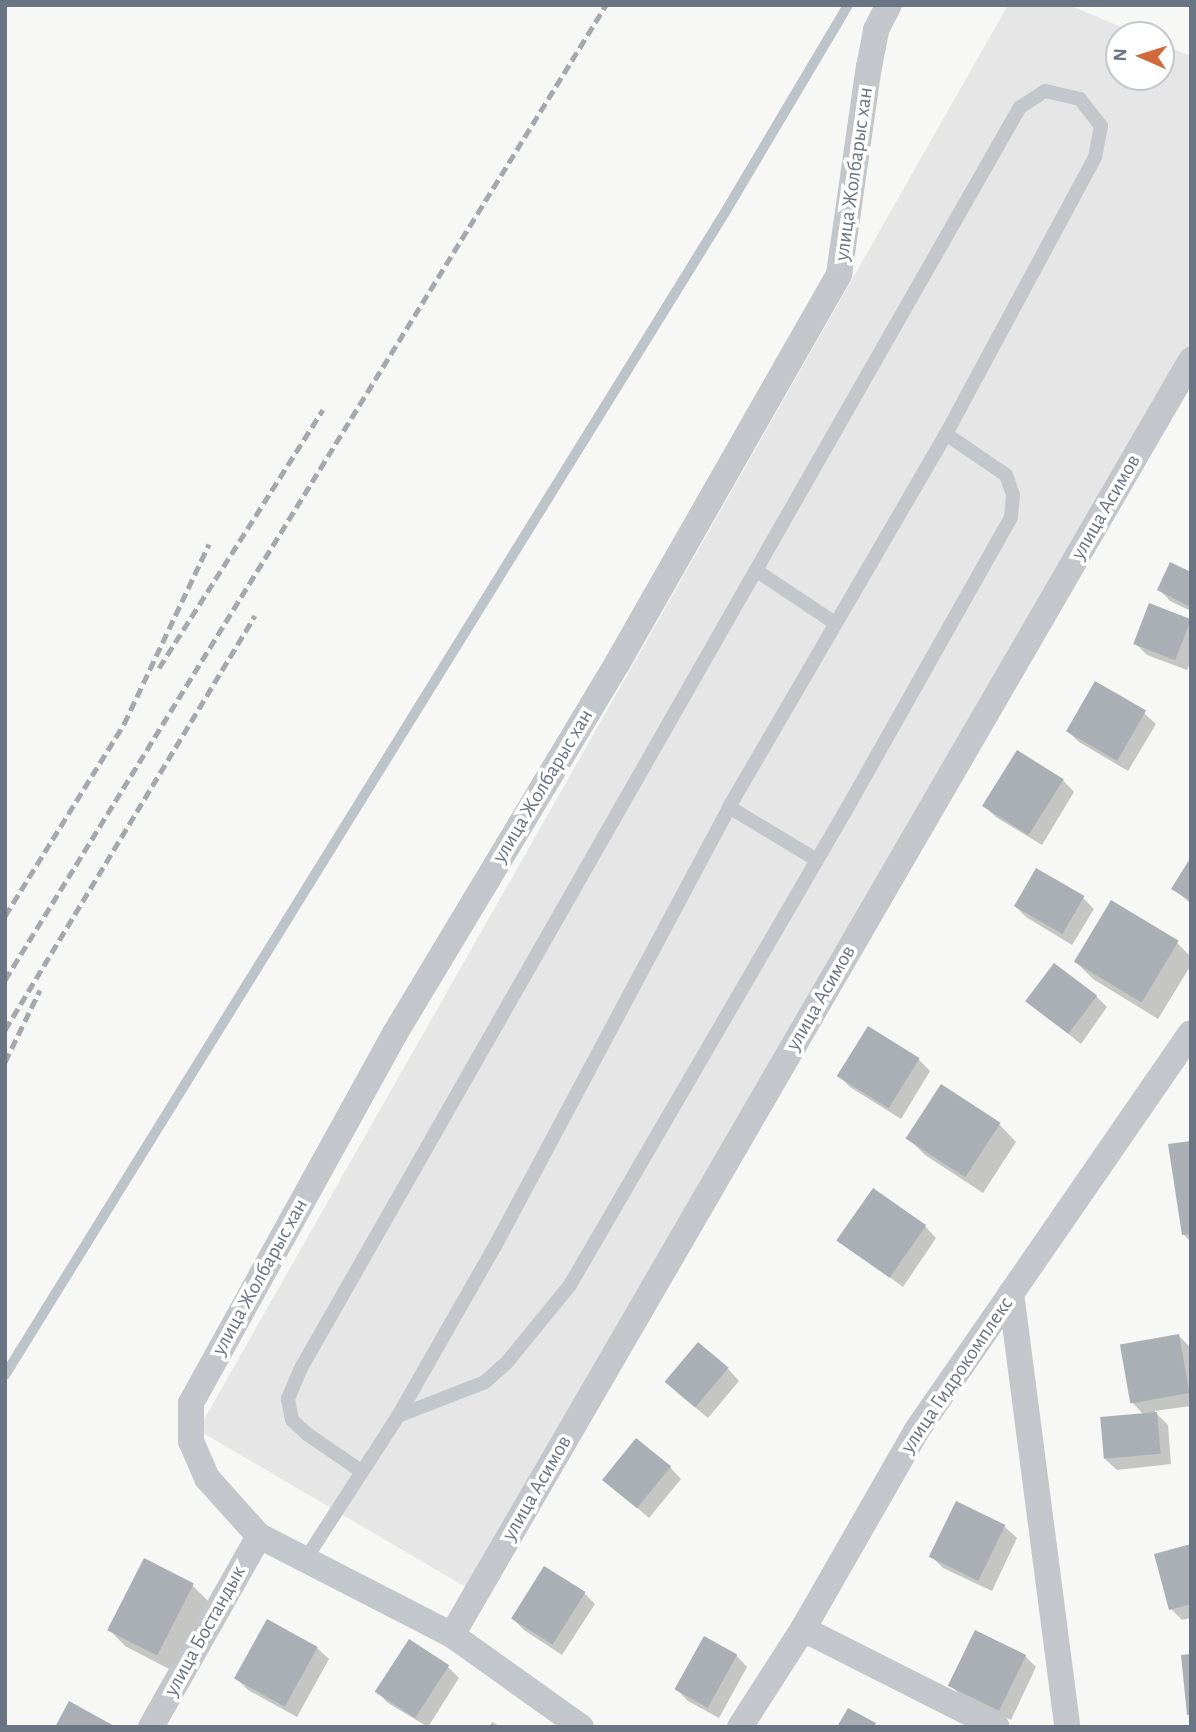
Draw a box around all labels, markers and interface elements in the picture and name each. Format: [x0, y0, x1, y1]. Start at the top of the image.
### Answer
north arrow [1105, 21, 1175, 91]
text: N [1111, 48, 1130, 62]
street label: улица Жолбарыс хан [829, 86, 879, 262]
street label: улица Асимов [1066, 450, 1146, 564]
street label: улица Жолбарыс хан [487, 704, 599, 868]
street label: улица Асимов [781, 941, 861, 1055]
street label: улица Жолбарыс хан [207, 1194, 313, 1360]
street label: улица Гидрокомплекс [895, 1292, 1019, 1458]
street label: улица Асимов [497, 1431, 577, 1545]
street label: улица Бостандык [159, 1561, 251, 1701]

